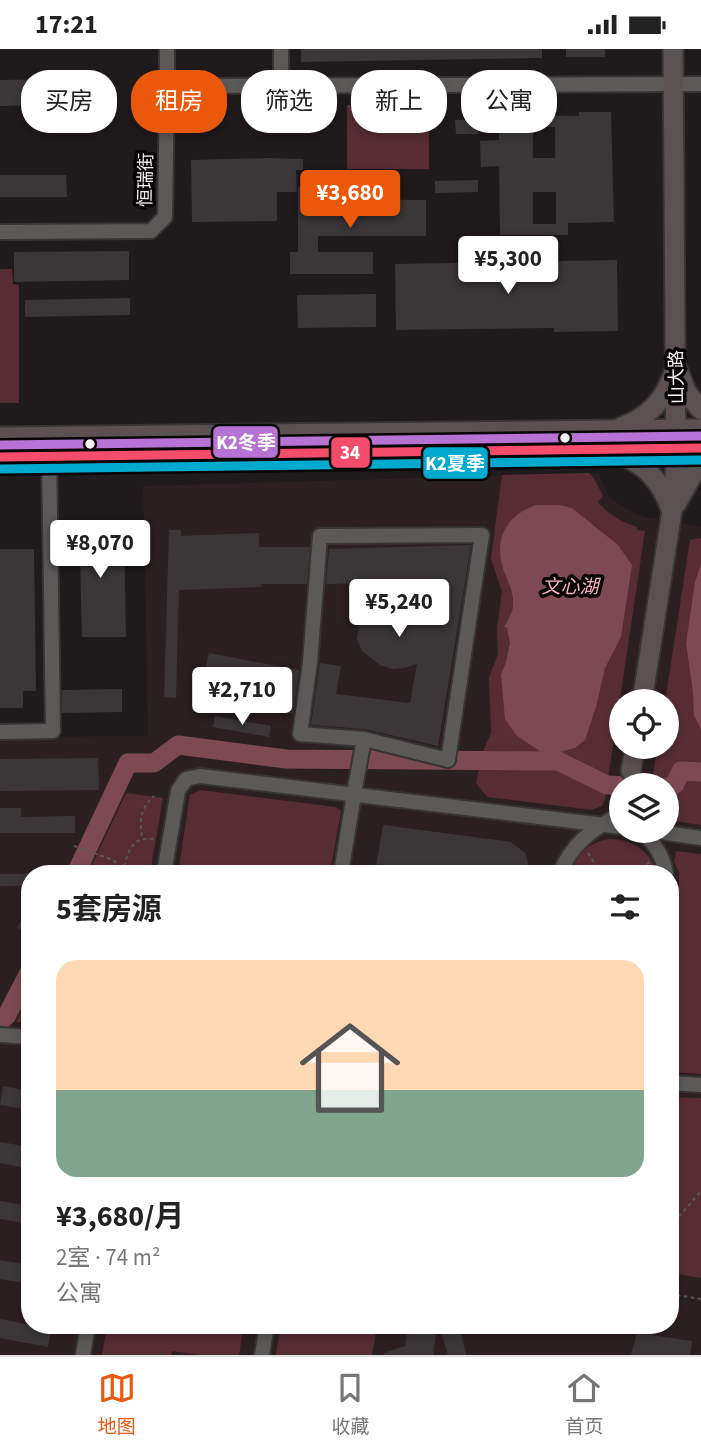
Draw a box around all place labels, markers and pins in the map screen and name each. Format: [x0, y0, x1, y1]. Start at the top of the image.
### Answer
pin: ¥3,680 [293, 171, 407, 230]
pin: ¥5,300 [451, 237, 565, 296]
unlabelled marker [558, 431, 572, 445]
unlabelled marker [83, 437, 97, 451]
pin: ¥8,070 [43, 521, 157, 580]
pin: ¥5,240 [342, 579, 456, 639]
pin: ¥2,710 [185, 667, 299, 727]

